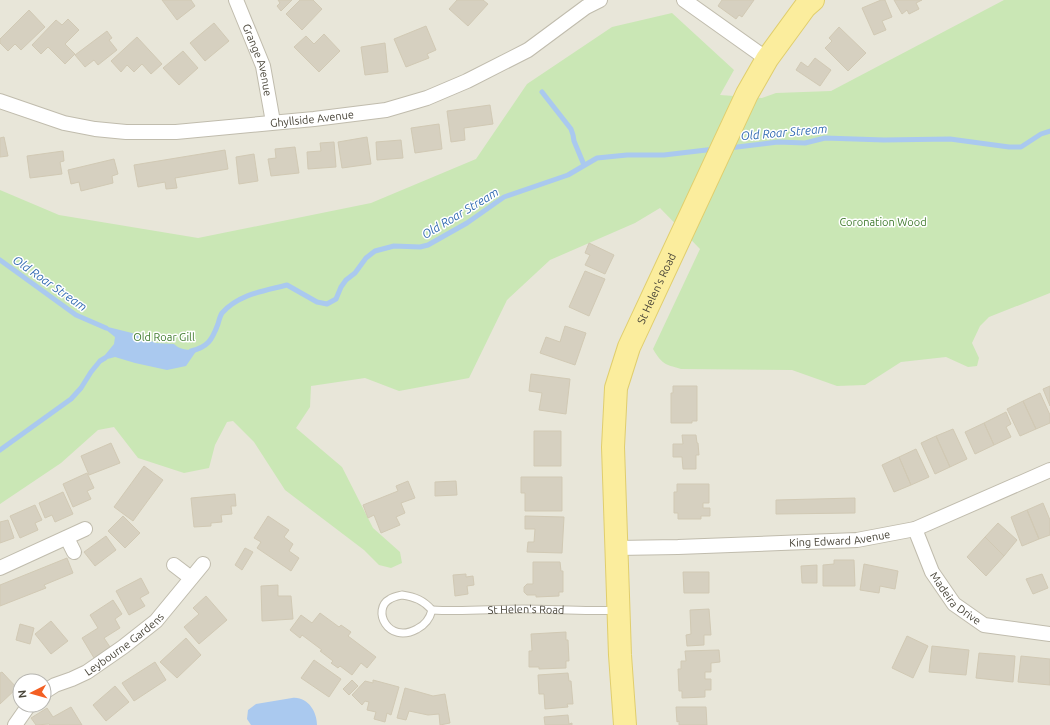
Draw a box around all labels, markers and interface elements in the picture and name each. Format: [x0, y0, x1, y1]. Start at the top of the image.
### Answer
street label: Grange Avenue [240, 22, 274, 97]
street label: Ghyllside Avenue [270, 108, 355, 129]
water label: Old Roar Stream [740, 122, 828, 142]
water label: Old Roar Stream [419, 185, 501, 241]
park label: Coronation Wood [839, 216, 927, 228]
street label: St Helen's Road [635, 251, 678, 326]
water label: Old Roar Stream [11, 253, 89, 313]
park label: Old Roar Gill [133, 331, 195, 343]
street label: King Edward Avenue [789, 528, 891, 549]
street label: Madeira Drive [928, 570, 983, 627]
street label: St Helen's Road [487, 603, 565, 616]
street label: Leybourne Gardens [82, 610, 166, 678]
north arrow [12, 673, 52, 713]
text: N [16, 689, 28, 699]

